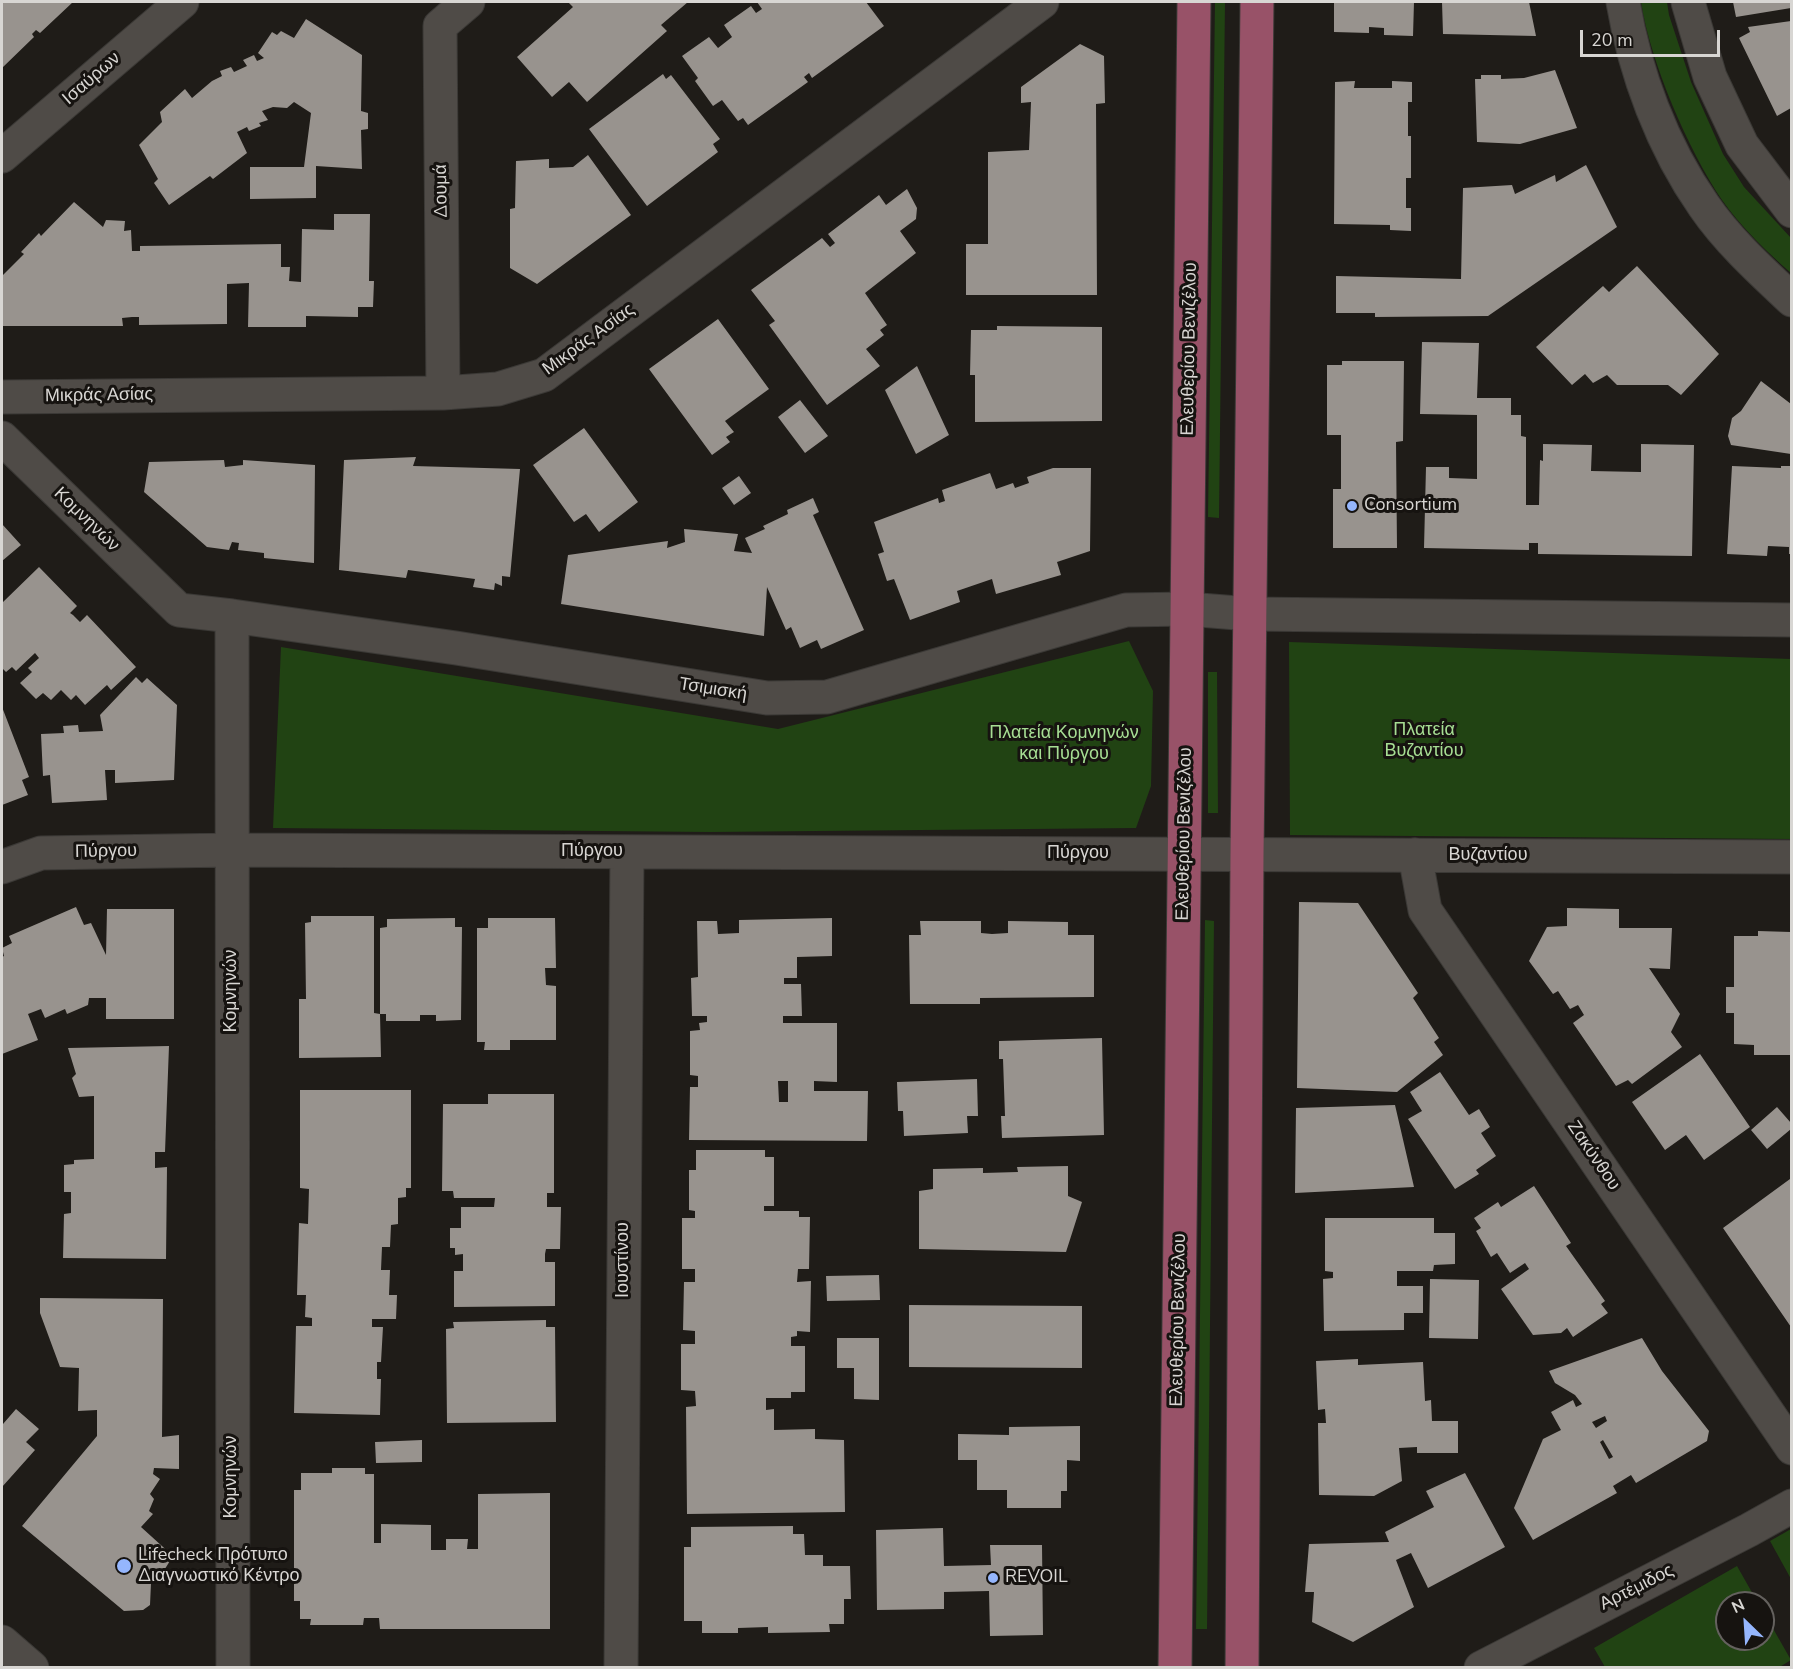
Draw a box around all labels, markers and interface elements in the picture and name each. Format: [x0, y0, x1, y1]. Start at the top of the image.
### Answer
scale bar [1583, 18, 1722, 56]
text: 20 m [1591, 28, 1633, 52]
street label: Ισαύρων [59, 48, 125, 110]
street label: Δουμά [431, 164, 453, 218]
street label: Ελευθερίου Βενιζέλου [1178, 262, 1202, 436]
street label: Μικράς Ασίας [539, 299, 639, 381]
street label: Μικράς Ασίας [45, 384, 153, 408]
street label: Κομνηνών [49, 483, 123, 557]
place label: Consortium [1364, 495, 1457, 517]
marker: Consortium [1345, 499, 1359, 513]
street label: Τσιμισκή [678, 674, 748, 706]
park label: Πλατεία Βυζαντίου [1385, 720, 1463, 762]
park label: Πλατεία Κομνηνών και Πύργου [989, 723, 1139, 766]
street label: Ελευθερίου Βενιζέλου [1173, 747, 1197, 921]
street label: Πύργου [75, 841, 137, 863]
street label: Πύργου [561, 841, 623, 863]
street label: Πύργου [1047, 843, 1109, 865]
street label: Βυζαντίου [1449, 845, 1527, 867]
street label: Κομνηνών [221, 950, 243, 1032]
street label: Ζακύνθου [1562, 1117, 1624, 1195]
street label: Ιουστίνου [613, 1222, 635, 1298]
street label: Ελευθερίου Βενιζέλου [1167, 1233, 1191, 1407]
street label: Κομνηνών [221, 1436, 243, 1518]
place label: Lifecheck Πρότυπο Διαγνωστικό Κέντρο [138, 1545, 300, 1588]
marker: Lifecheck Πρότυπο Διαγνωστικό Κέντρο [115, 1557, 133, 1575]
street label: Αρτέμιδος [1596, 1560, 1678, 1616]
place label: REVOIL [1005, 1567, 1068, 1589]
marker: REVOIL [986, 1571, 1000, 1585]
north arrow [1715, 1591, 1775, 1651]
text: N [1728, 1594, 1748, 1619]

